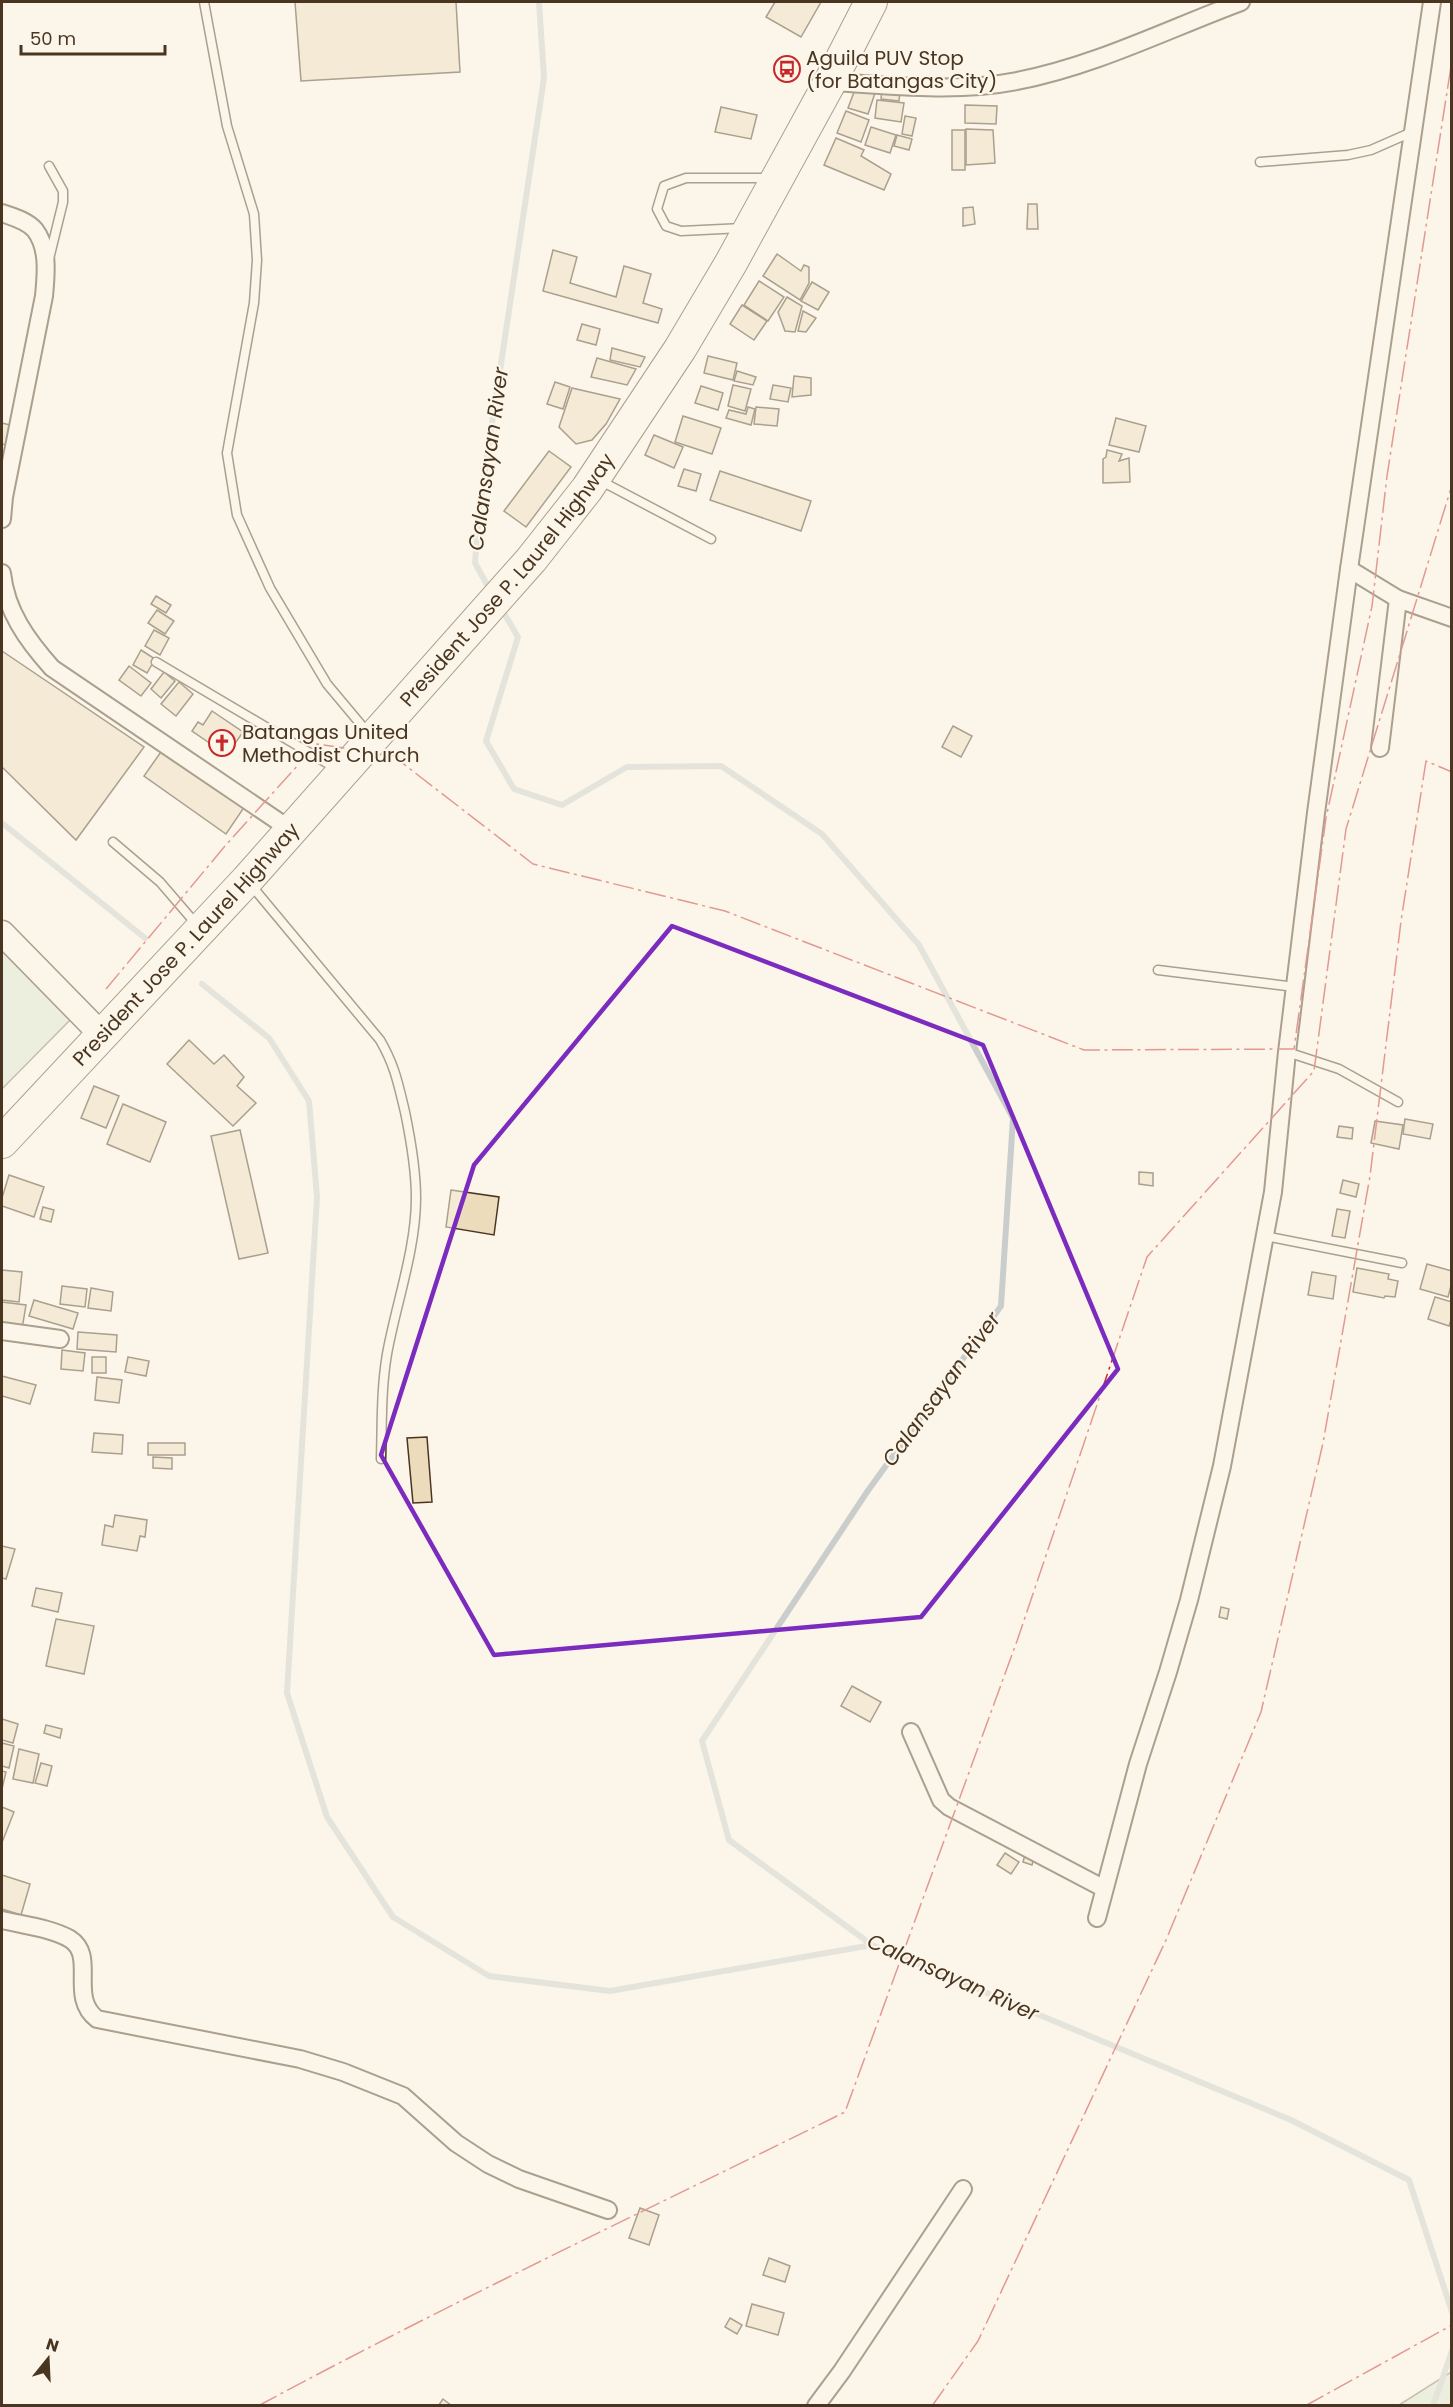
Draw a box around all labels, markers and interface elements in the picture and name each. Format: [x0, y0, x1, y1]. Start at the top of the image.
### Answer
scale bar [21, 18, 165, 56]
text: 50 m [30, 26, 76, 51]
place label: Aguila PUV Stop (for Batangas City) [806, 44, 997, 95]
bus stop icon: Aguila PUV Stop (for Batangas City) [772, 54, 802, 84]
water label: Calansayan River [461, 364, 515, 552]
street label: President Jose P. Laurel Highway [393, 448, 621, 713]
place label: Batangas United Methodist Church [242, 718, 419, 769]
church icon: Batangas United Methodist Church [207, 728, 237, 758]
street label: President Jose P. Laurel Highway [66, 816, 306, 1072]
water label: Calansayan River [875, 1305, 1008, 1472]
water label: Calansayan River [863, 1926, 1044, 2028]
north arrow [18, 2329, 78, 2389]
text: N [43, 2332, 62, 2358]

